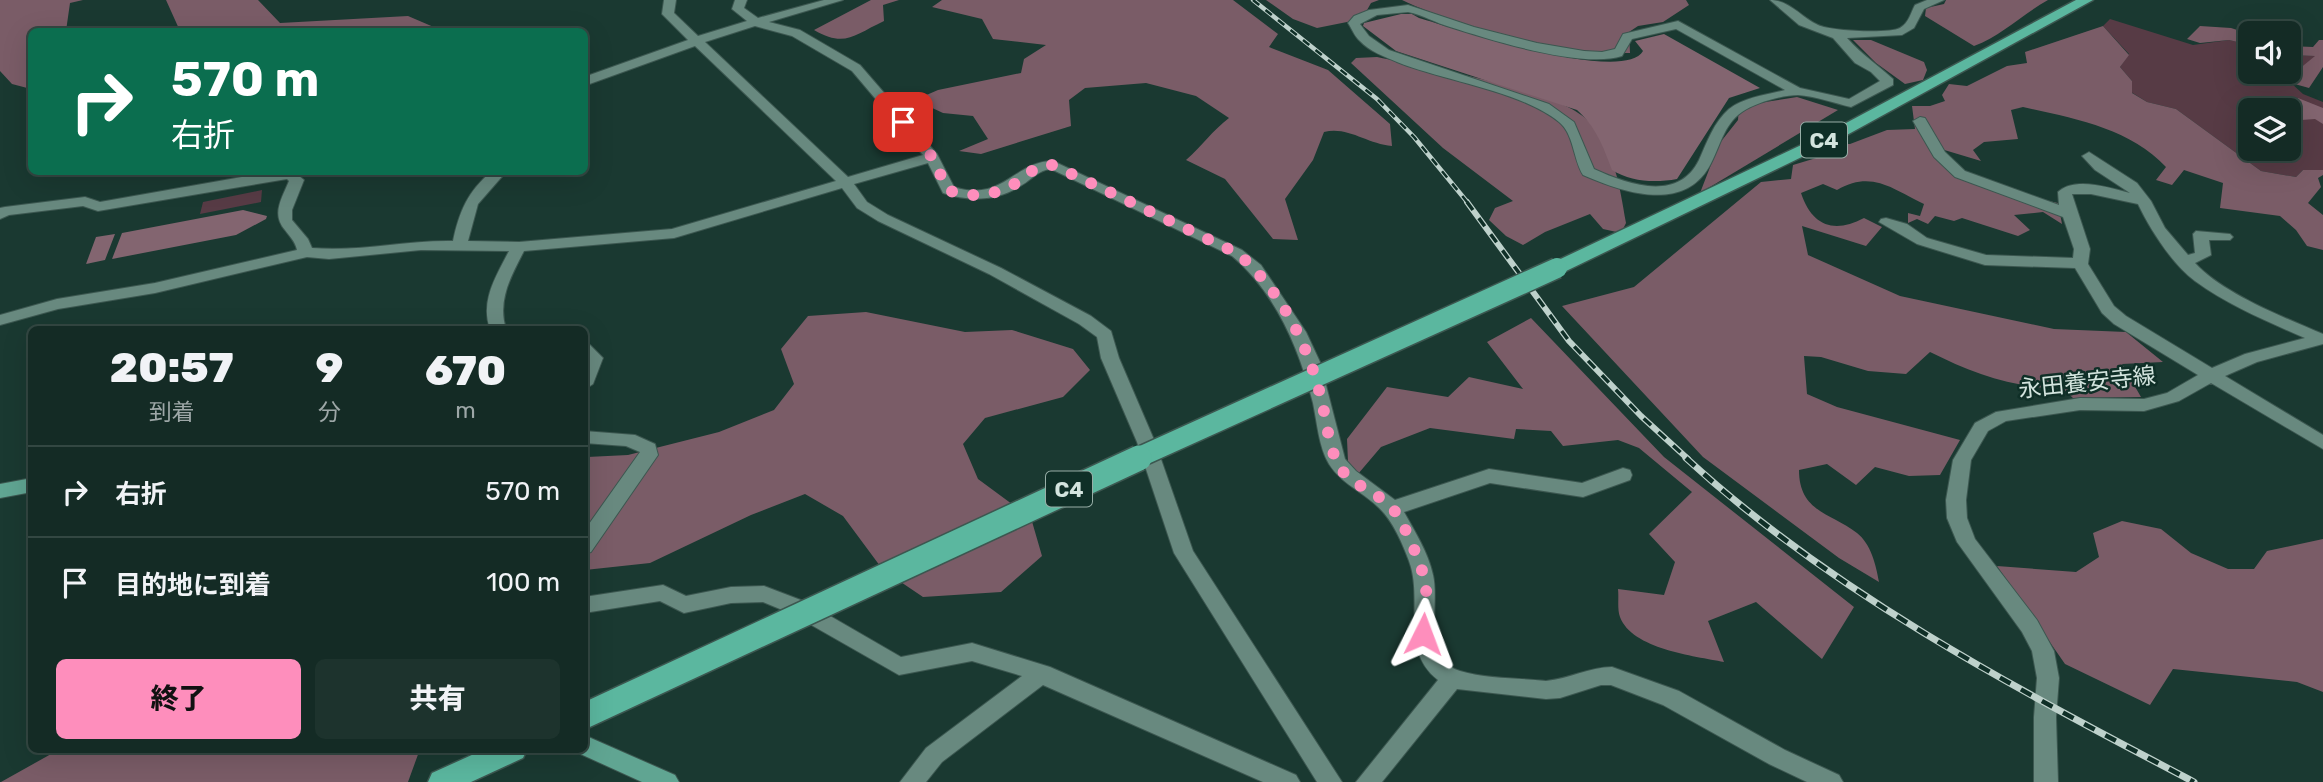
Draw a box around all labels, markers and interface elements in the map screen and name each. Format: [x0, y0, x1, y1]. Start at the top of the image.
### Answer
map controls [2238, 21, 2301, 161]
button: sound [2238, 21, 2301, 84]
text: 570 m [171, 50, 319, 108]
icon: right [56, 56, 147, 147]
pin [873, 92, 933, 152]
button: layers [2238, 98, 2301, 161]
icon: arrive [884, 103, 922, 141]
text: 右折 [171, 116, 235, 154]
road number: C4 [1801, 122, 1847, 158]
text: 20:57 [110, 343, 234, 393]
text: 9 [315, 343, 343, 393]
text: 670 [425, 346, 506, 396]
street label: 永田養安寺線 [2017, 361, 2157, 403]
text: m [455, 396, 476, 424]
text: 到着 [149, 398, 195, 426]
text: 分 [318, 398, 341, 426]
road number: C4 [1046, 472, 1092, 506]
icon: right [56, 473, 94, 511]
text: 570 m [485, 476, 560, 507]
text: 右折 [115, 479, 167, 510]
icon: arrive [56, 564, 94, 602]
text: 100 m [486, 567, 560, 598]
text: 目的地に到着 [115, 570, 271, 601]
position arrow [1386, 597, 1460, 671]
button: 終了 [56, 659, 301, 739]
button: 共有 [315, 659, 560, 739]

